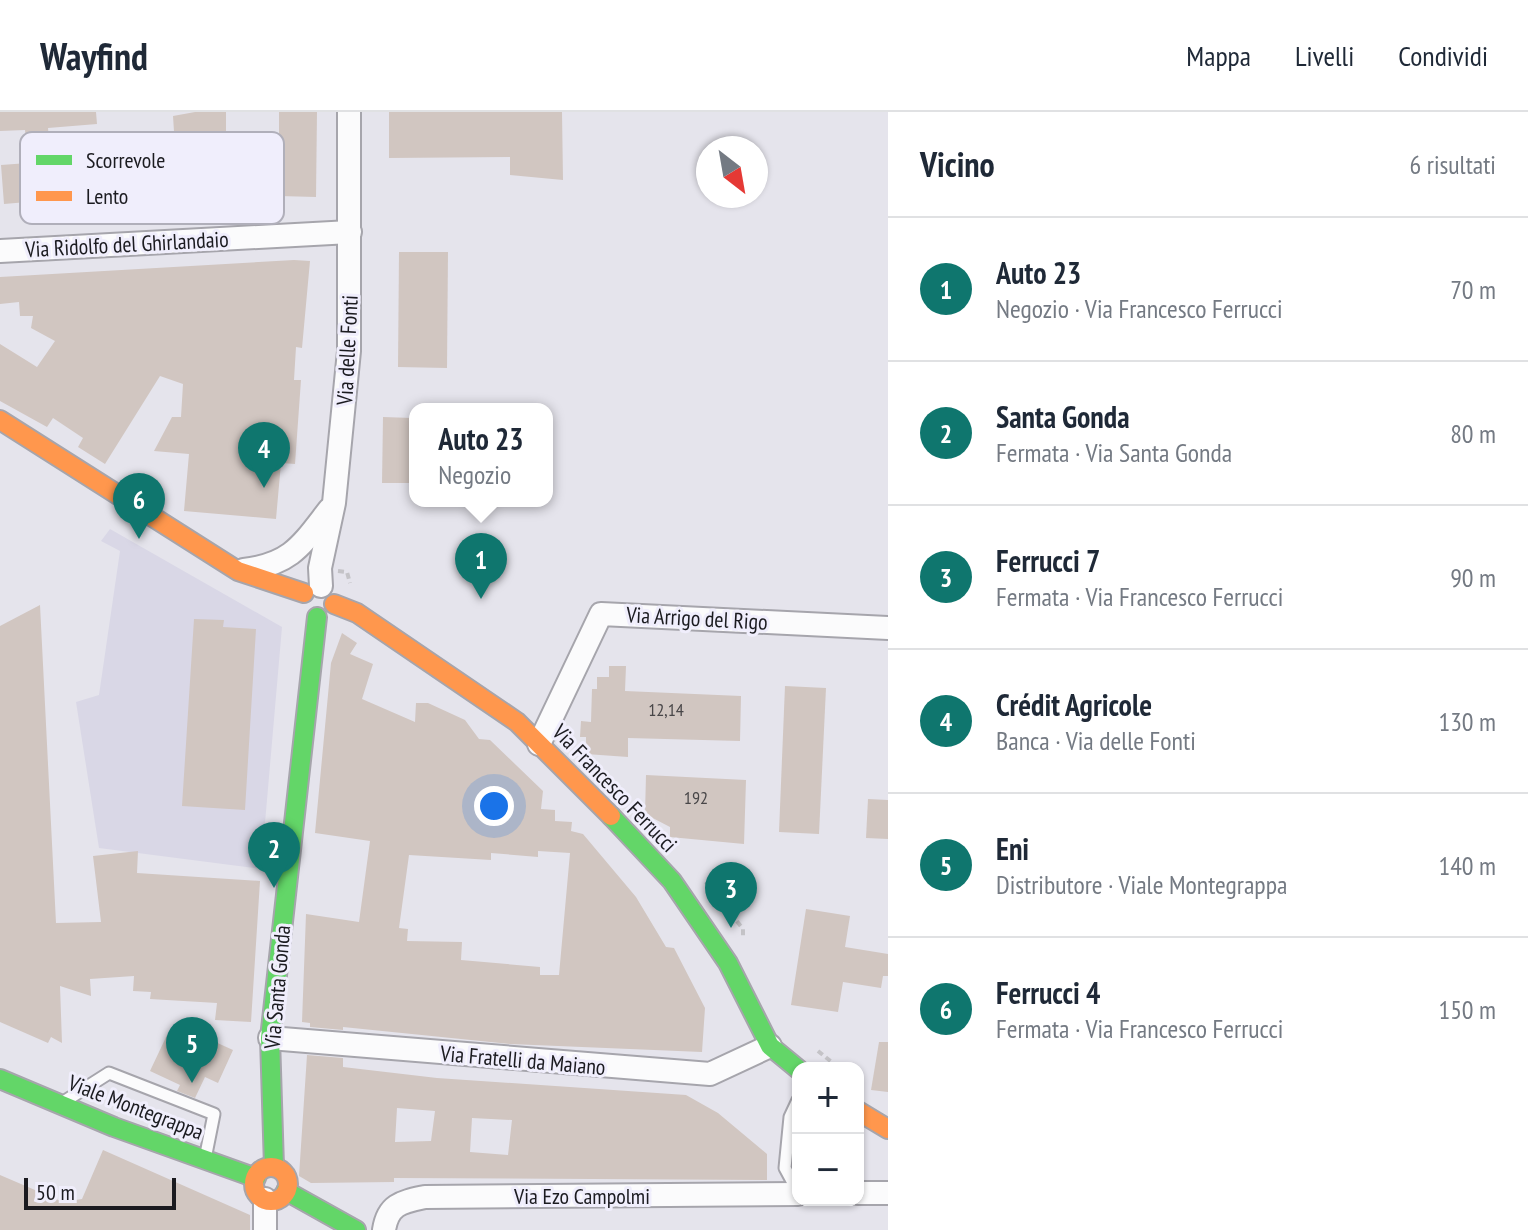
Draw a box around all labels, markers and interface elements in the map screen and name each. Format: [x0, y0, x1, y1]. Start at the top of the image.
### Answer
text: Wayfind [40, 31, 148, 80]
text: Mappa [1186, 37, 1251, 74]
text: Livelli [1295, 37, 1354, 74]
text: Condividi [1398, 37, 1488, 74]
legend [20, 132, 284, 224]
north arrow [696, 136, 768, 208]
text: Vicino [920, 142, 995, 186]
text: Scorrevole [86, 146, 165, 174]
text: 6 risultati [1410, 148, 1496, 181]
text: Lento [86, 182, 128, 210]
street label: Via Ridolfo del Ghirlandaio [24, 225, 229, 263]
text: Auto 23 [996, 253, 1081, 292]
text: 1 [940, 273, 952, 306]
text: 70 m [1450, 273, 1496, 306]
text: Negozio · Via Francesco Ferrucci [996, 292, 1283, 325]
street label: Via delle Fonti [330, 294, 364, 407]
text: Santa Gonda [996, 397, 1130, 436]
popup [409, 403, 553, 507]
text: 2 [940, 417, 952, 450]
text: 80 m [1450, 417, 1496, 450]
text: Auto 23 [438, 419, 524, 458]
pin: 4 [238, 422, 290, 488]
text: Fermata · Via Santa Gonda [996, 436, 1232, 469]
text: Negozio [438, 458, 511, 491]
pin: 6 [113, 473, 165, 539]
pin: 1 [455, 533, 507, 599]
text: Ferrucci 7 [996, 541, 1100, 580]
text: 3 [940, 561, 952, 594]
text: 90 m [1450, 561, 1496, 594]
text: Fermata · Via Francesco Ferrucci [996, 580, 1283, 613]
street label: Via Arrigo del Rigo [625, 600, 768, 636]
text: Crédit Agricole [996, 685, 1152, 724]
house number: 12,14 [648, 698, 684, 721]
text: 4 [940, 705, 952, 738]
text: 130 m [1438, 705, 1496, 738]
street label: Via Francesco Ferrucci [546, 717, 683, 858]
text: Banca · Via delle Fonti [996, 724, 1196, 757]
your location [474, 786, 514, 826]
house number: 192 [684, 786, 708, 809]
pin: 2 [248, 822, 300, 888]
text: Eni [996, 829, 1029, 868]
text: 5 [940, 849, 952, 882]
text: 140 m [1438, 849, 1496, 882]
pin: 3 [705, 862, 757, 928]
text: Distributore · Viale Montegrappa [996, 868, 1287, 901]
street label: Via Santa Gonda [258, 924, 296, 1051]
text: Ferrucci 4 [996, 973, 1100, 1012]
text: 6 [940, 993, 952, 1026]
text: 150 m [1438, 993, 1496, 1026]
text: Fermata · Via Francesco Ferrucci [996, 1012, 1283, 1045]
pin: 5 [166, 1017, 218, 1083]
street label: Via Fratelli da Maiano [438, 1039, 607, 1081]
map controls [792, 1062, 864, 1206]
button: + [792, 1062, 864, 1134]
street label: Viale Montegrappa [63, 1068, 208, 1146]
button: − [792, 1134, 864, 1206]
scale bar [24, 1174, 176, 1210]
text: 50 m [36, 1178, 75, 1206]
street label: Via Ezo Campolmi [513, 1182, 650, 1210]

